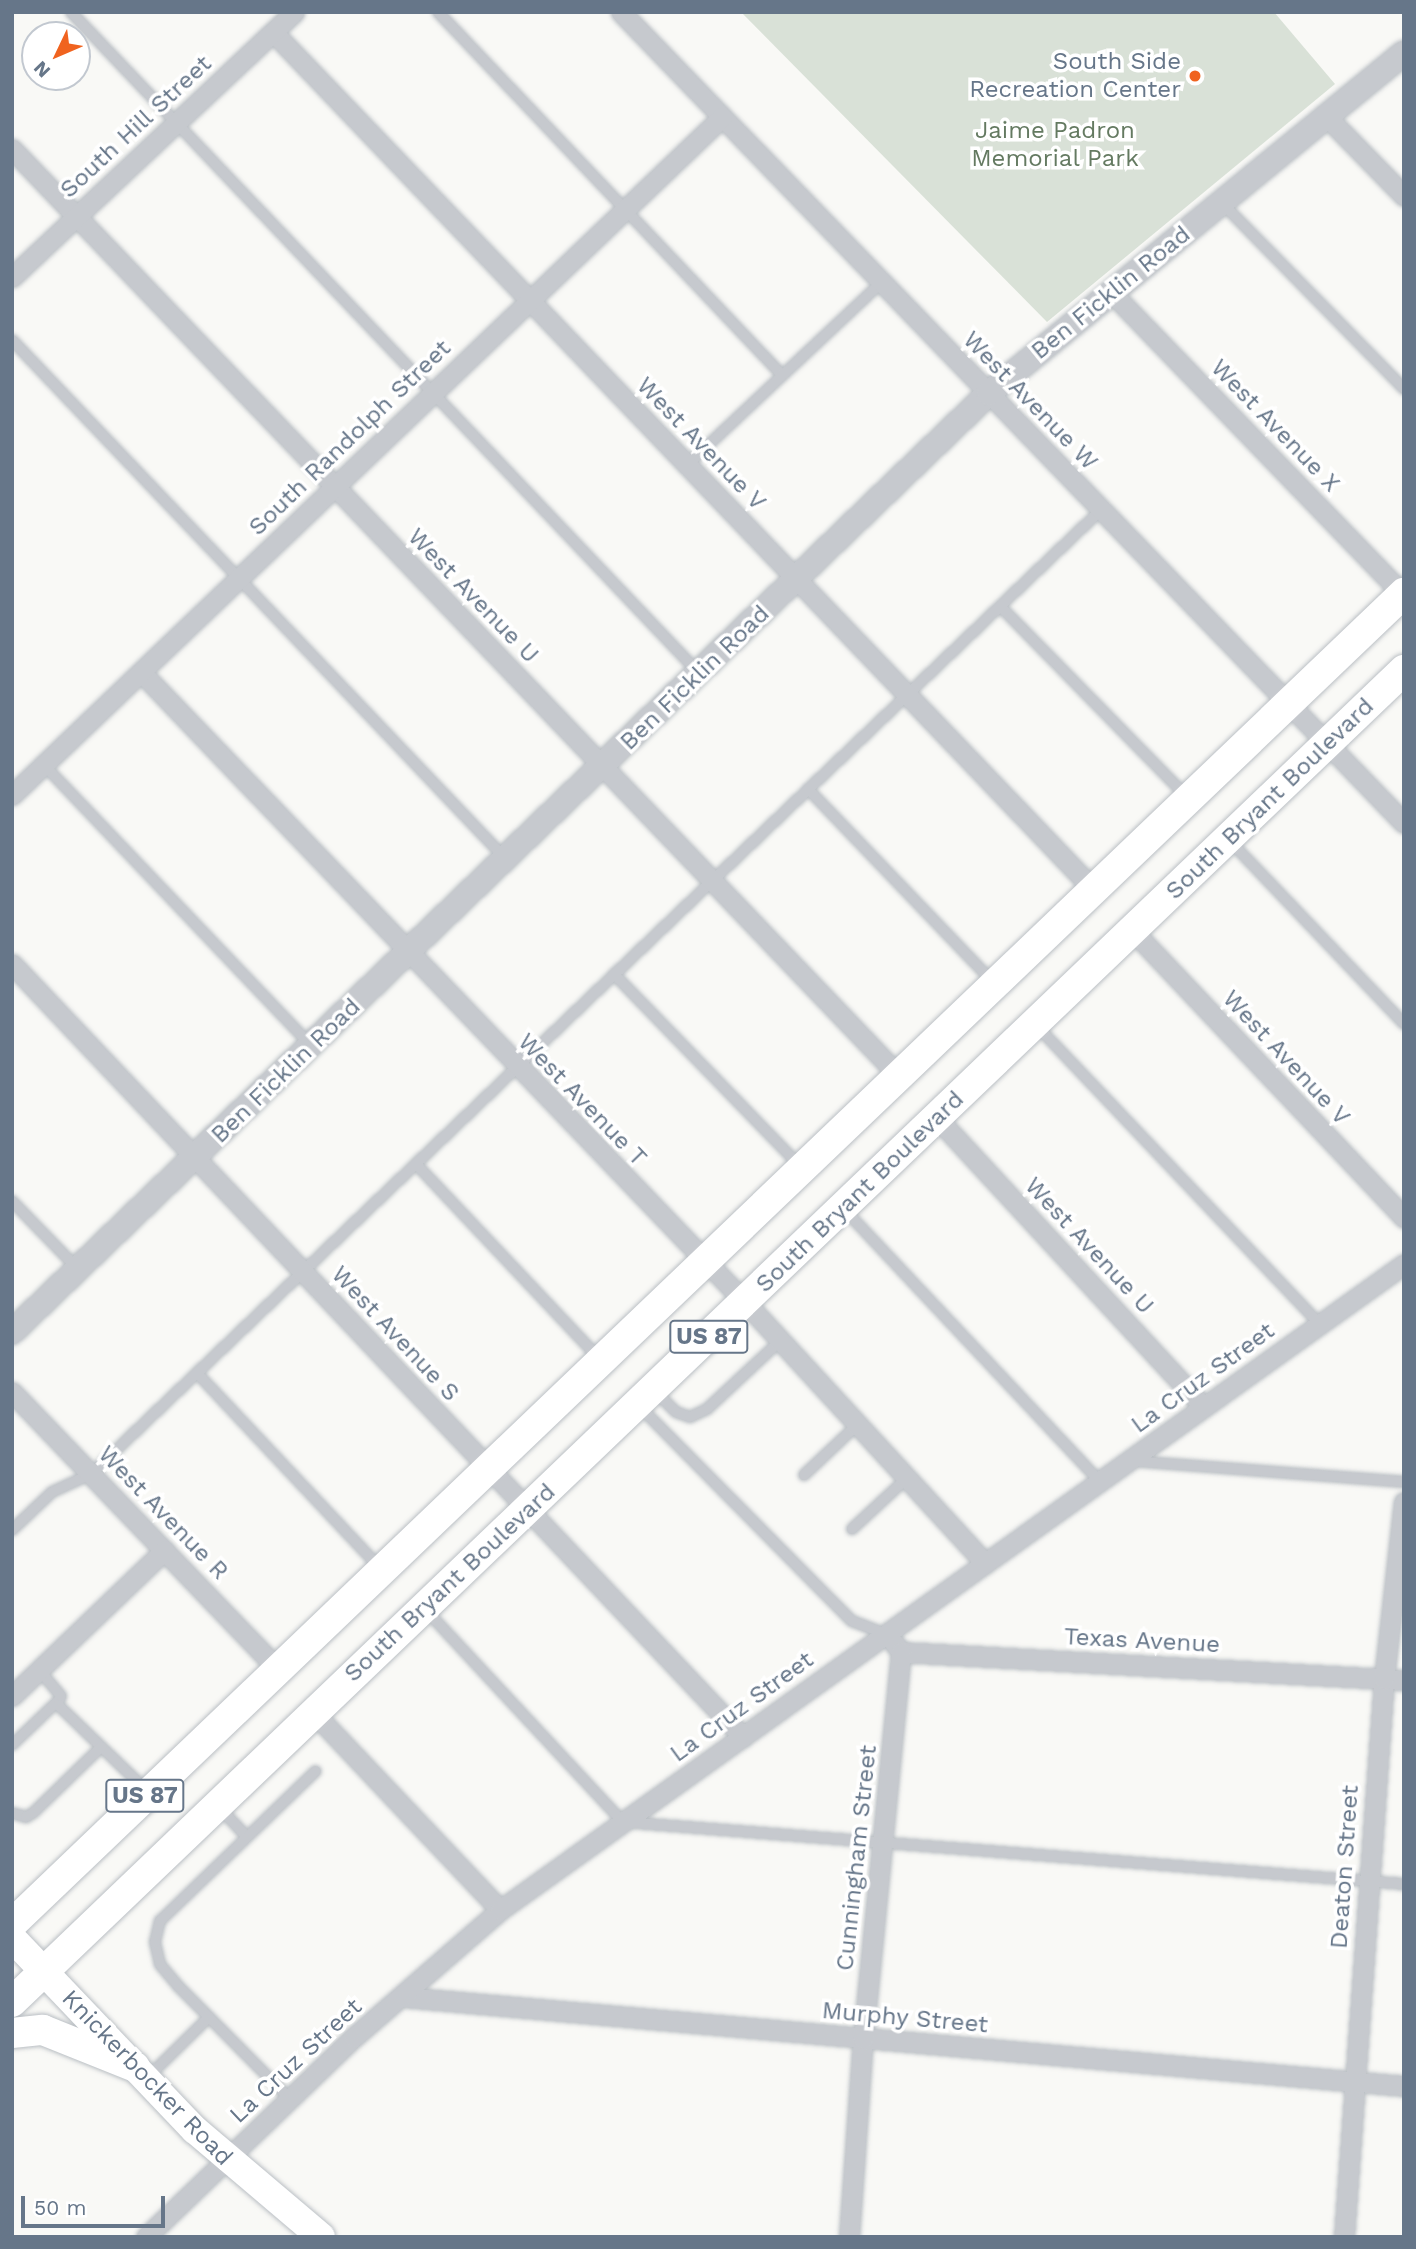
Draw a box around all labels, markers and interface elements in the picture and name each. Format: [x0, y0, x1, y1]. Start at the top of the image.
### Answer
north arrow [21, 21, 91, 91]
place label: South Side Recreation Center [969, 48, 1181, 104]
street label: South Hill Street [54, 49, 218, 205]
text: N [29, 56, 55, 83]
marker: South Side Recreation Center [1187, 68, 1203, 84]
park label: Jaime Padron Memorial Park [971, 117, 1139, 173]
street label: Ben Ficklin Road [1026, 220, 1196, 366]
street label: West Avenue W [956, 325, 1104, 477]
street label: South Randolph Street [243, 334, 457, 542]
street label: West Avenue X [1204, 353, 1346, 499]
street label: West Avenue V [630, 371, 772, 517]
street label: West Avenue U [401, 522, 545, 670]
street label: Ben Ficklin Road [615, 600, 775, 756]
street label: South Bryant Boulevard [1160, 692, 1380, 906]
street label: West Avenue V [1216, 984, 1356, 1132]
street label: Ben Ficklin Road [206, 993, 366, 1149]
street label: West Avenue T [511, 1027, 653, 1173]
street label: South Bryant Boulevard [750, 1085, 970, 1299]
street label: West Avenue U [1018, 1171, 1160, 1321]
street label: West Avenue S [325, 1260, 465, 1408]
street label: La Cruz Street [1126, 1316, 1280, 1440]
road number: US 87 [669, 1318, 749, 1356]
street label: West Avenue R [92, 1440, 234, 1586]
street label: South Bryant Boulevard [339, 1478, 561, 1688]
street label: Texas Avenue [1063, 1623, 1221, 1659]
street label: La Cruz Street [665, 1645, 819, 1769]
street label: Cunningham Street [831, 1744, 883, 1972]
road number: US 87 [105, 1776, 185, 1815]
street label: Deaton Street [1325, 1784, 1365, 1950]
street label: Knickerbocker Road [55, 1984, 239, 2172]
street label: La Cruz Street [224, 1992, 368, 2130]
street label: Murphy Street [820, 1996, 990, 2040]
scale bar [24, 2182, 168, 2226]
text: 50 m [34, 2195, 86, 2220]

